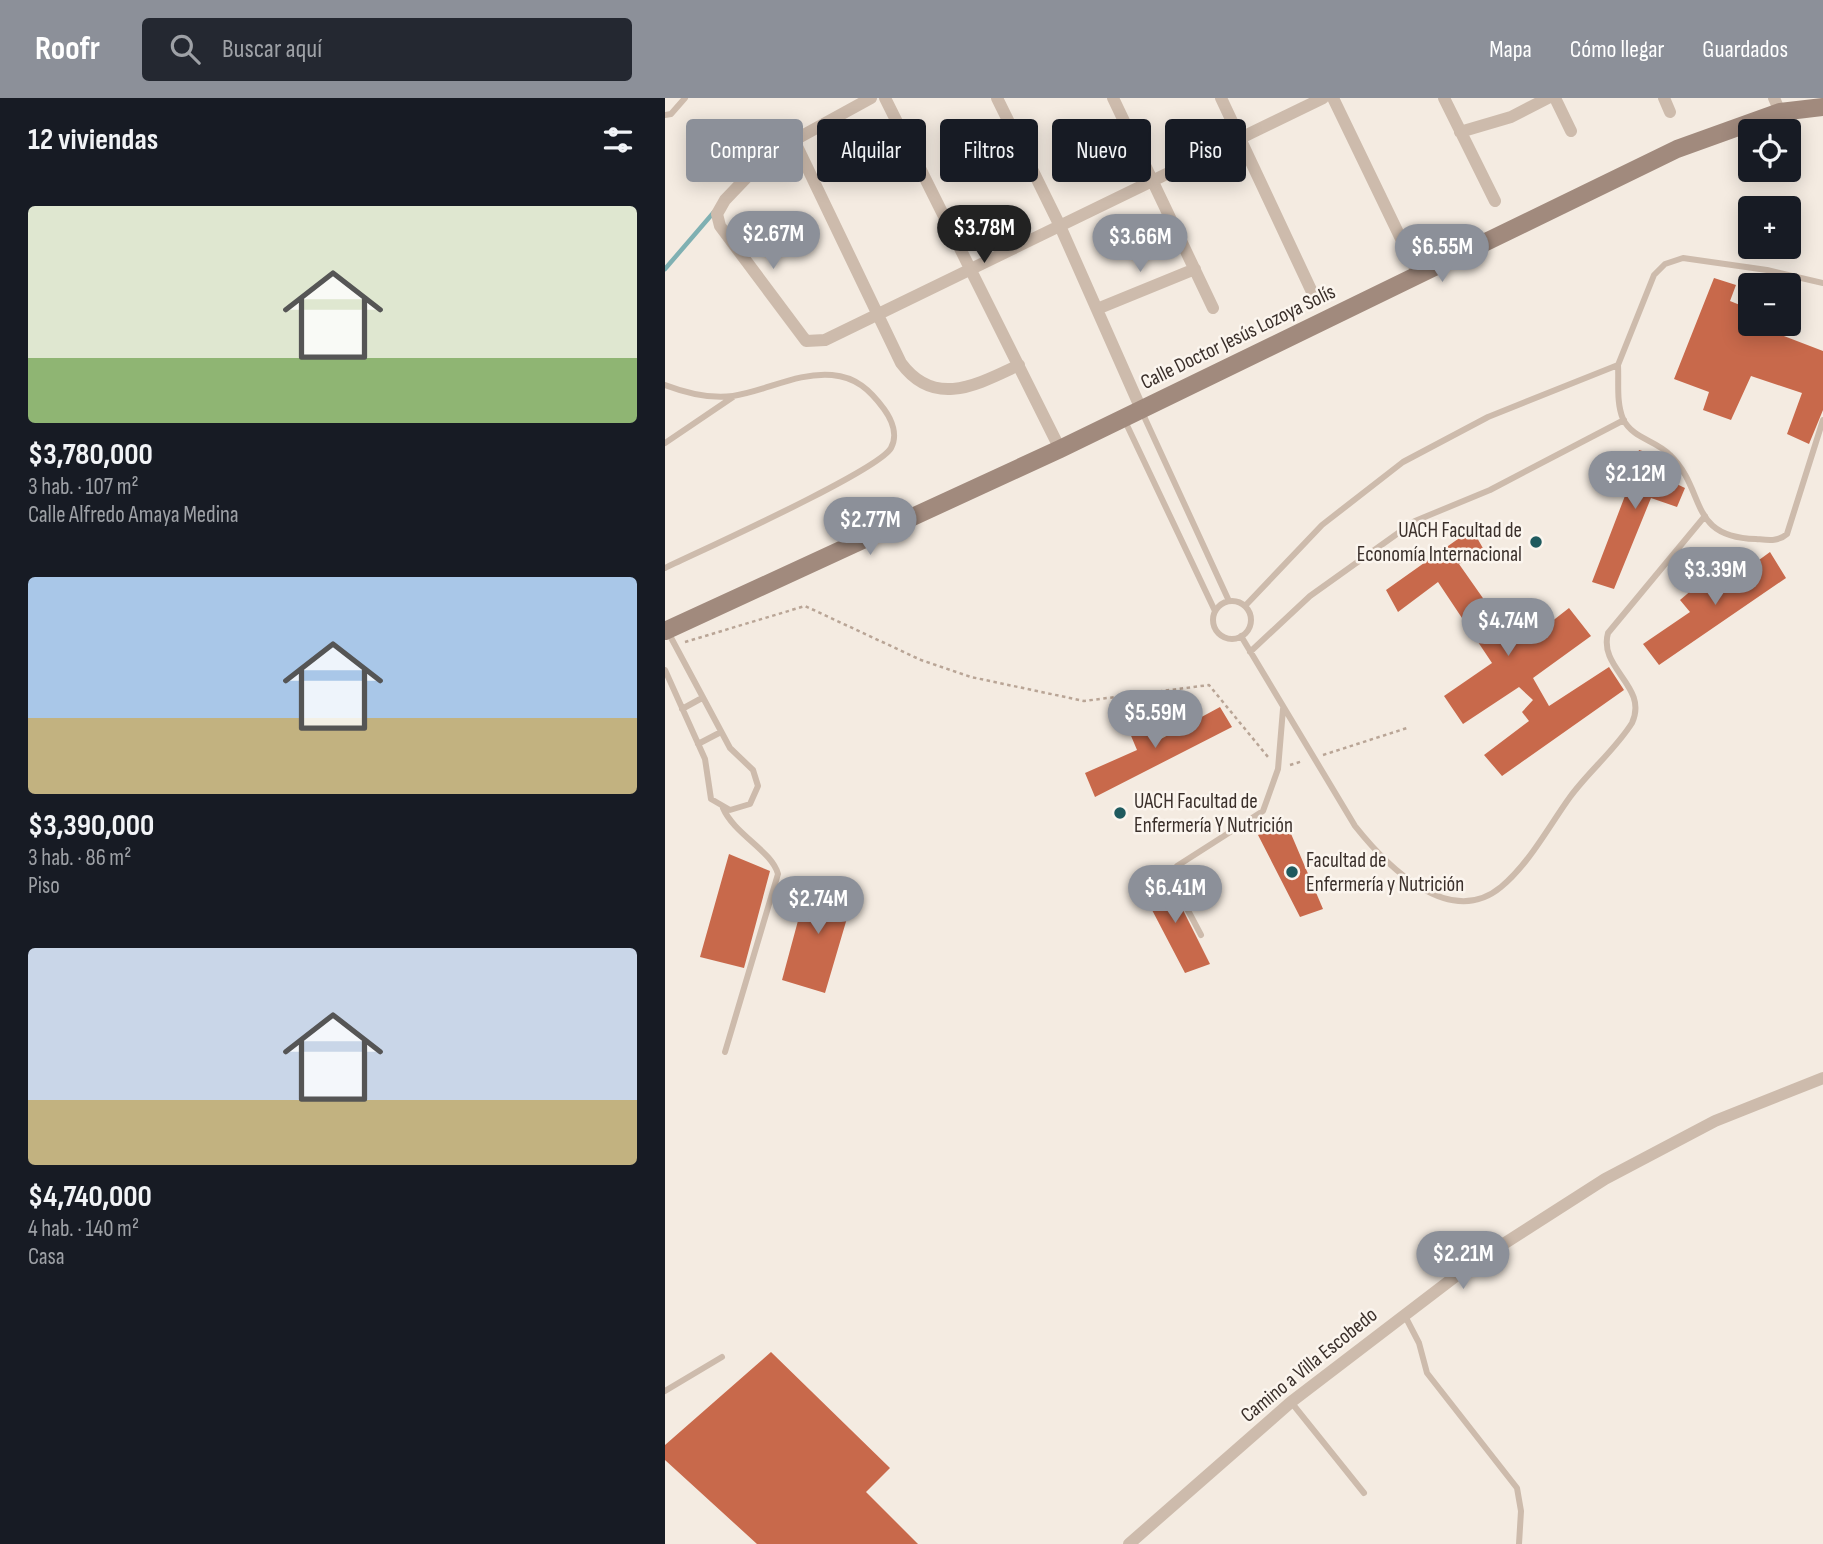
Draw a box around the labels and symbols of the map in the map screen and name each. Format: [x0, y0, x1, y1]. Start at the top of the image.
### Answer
pin: $3.78M [927, 206, 1041, 265]
pin: $2.67M [716, 212, 830, 271]
pin: $3.66M [1083, 214, 1197, 274]
pin: $6.55M [1385, 225, 1499, 284]
street label: Calle Doctor Jesús Lozoya Solís [1137, 279, 1339, 395]
pin: $2.12M [1578, 452, 1692, 511]
pin: $2.77M [813, 498, 927, 557]
place label: UACH Facultad de Economía Internacional [1357, 518, 1522, 567]
marker: UACH Facultad de Economía Internacional [1528, 534, 1544, 550]
pin: $3.39M [1658, 547, 1772, 607]
pin: $4.74M [1451, 598, 1565, 658]
pin: $5.59M [1098, 690, 1212, 750]
place label: UACH Facultad de Enfermería Y Nutrición [1134, 789, 1293, 838]
marker: UACH Facultad de Enfermería Y Nutrición [1112, 805, 1128, 821]
place label: Facultad de Enfermería y Nutrición [1306, 848, 1464, 897]
marker: Facultad de Enfermería y Nutrición [1284, 864, 1300, 880]
pin: $6.41M [1118, 866, 1232, 925]
pin: $2.74M [761, 876, 875, 936]
pin: $2.21M [1406, 1232, 1520, 1291]
street label: Camino a Villa Escobedo [1236, 1302, 1382, 1428]

